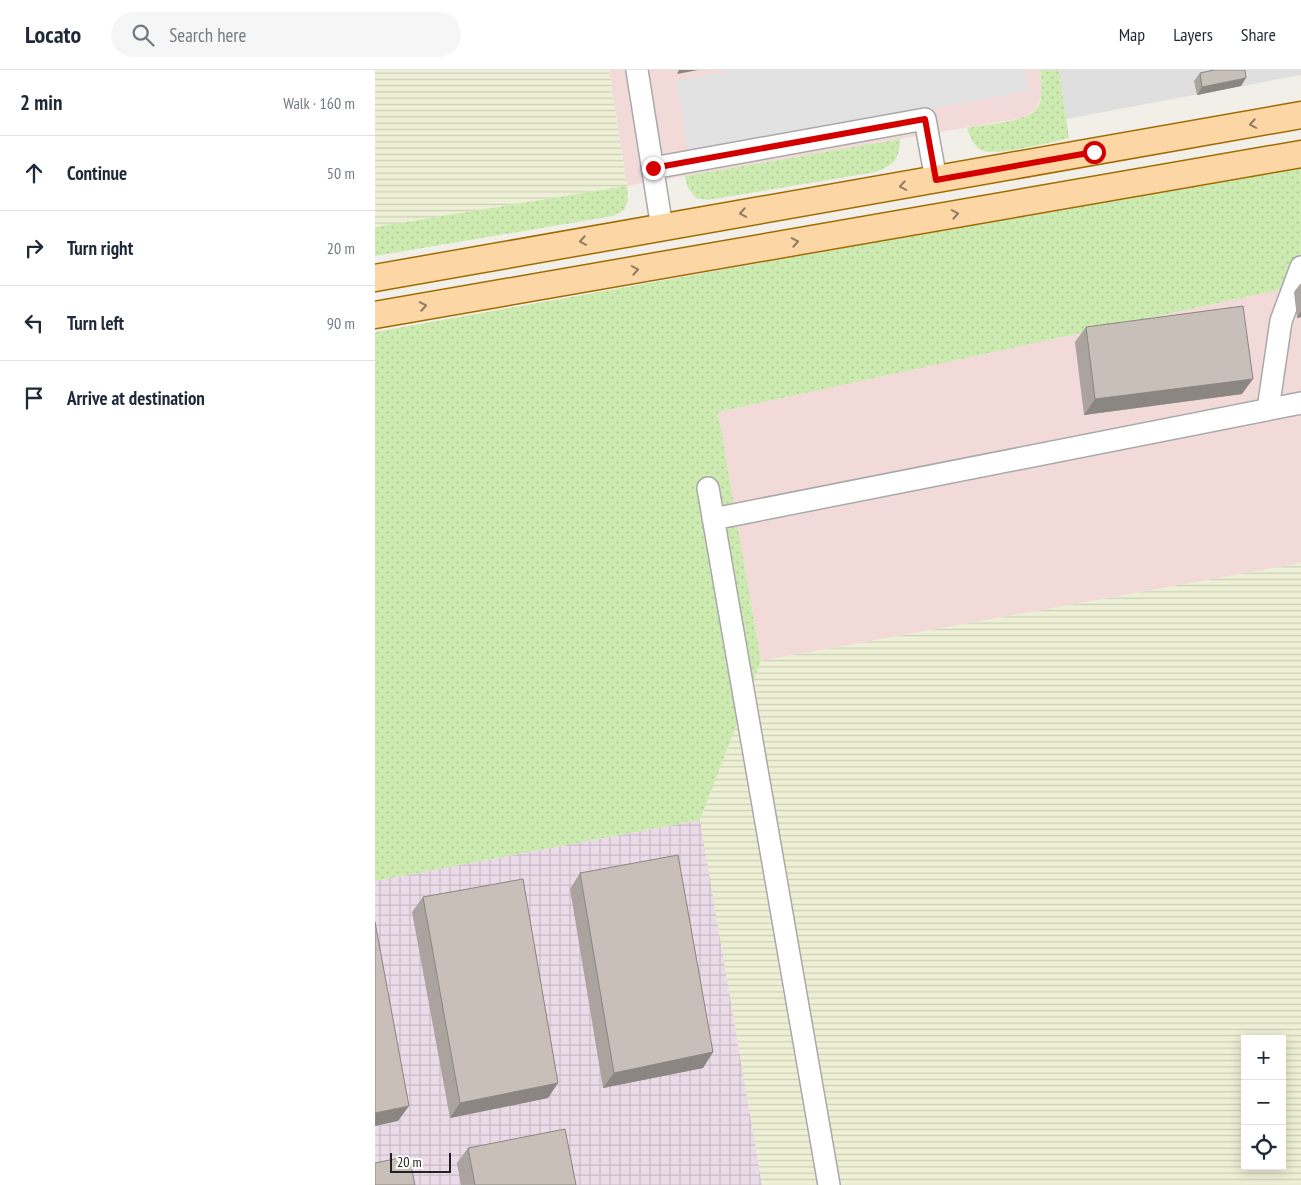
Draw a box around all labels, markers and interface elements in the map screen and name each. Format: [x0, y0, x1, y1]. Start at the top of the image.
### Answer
search box [111, 12, 461, 57]
text: Locato [25, 19, 81, 50]
icon: search [129, 21, 157, 49]
text: Search here [169, 23, 246, 47]
text: Map [1119, 23, 1145, 46]
text: Layers [1173, 23, 1213, 46]
text: Share [1241, 23, 1276, 46]
text: 2 min [20, 89, 62, 116]
text: Walk · 160 m [283, 93, 355, 113]
one-way arrow [1249, 118, 1257, 128]
route start [1083, 141, 1106, 164]
route end [642, 157, 665, 180]
icon: ahead [20, 159, 48, 187]
text: Continue [67, 161, 127, 185]
text: 50 m [327, 163, 355, 183]
one-way arrow [899, 180, 908, 190]
one-way arrow [739, 208, 748, 218]
one-way arrow [951, 209, 959, 219]
icon: right [20, 234, 48, 262]
text: Turn right [67, 236, 133, 260]
one-way arrow [579, 236, 588, 246]
one-way arrow [791, 237, 799, 247]
text: 20 m [327, 238, 355, 258]
one-way arrow [630, 265, 639, 275]
one-way arrow [419, 302, 427, 312]
icon: left [20, 309, 48, 337]
text: Turn left [67, 311, 124, 335]
text: 90 m [327, 313, 355, 333]
icon: arrive [20, 384, 48, 412]
text: Arrive at destination [67, 386, 205, 410]
map controls [1241, 1035, 1286, 1170]
button: + [1241, 1035, 1286, 1080]
button: − [1241, 1080, 1286, 1125]
button: locate [1241, 1125, 1286, 1170]
scale bar [390, 1150, 451, 1173]
text: 20 m [397, 1153, 422, 1171]

